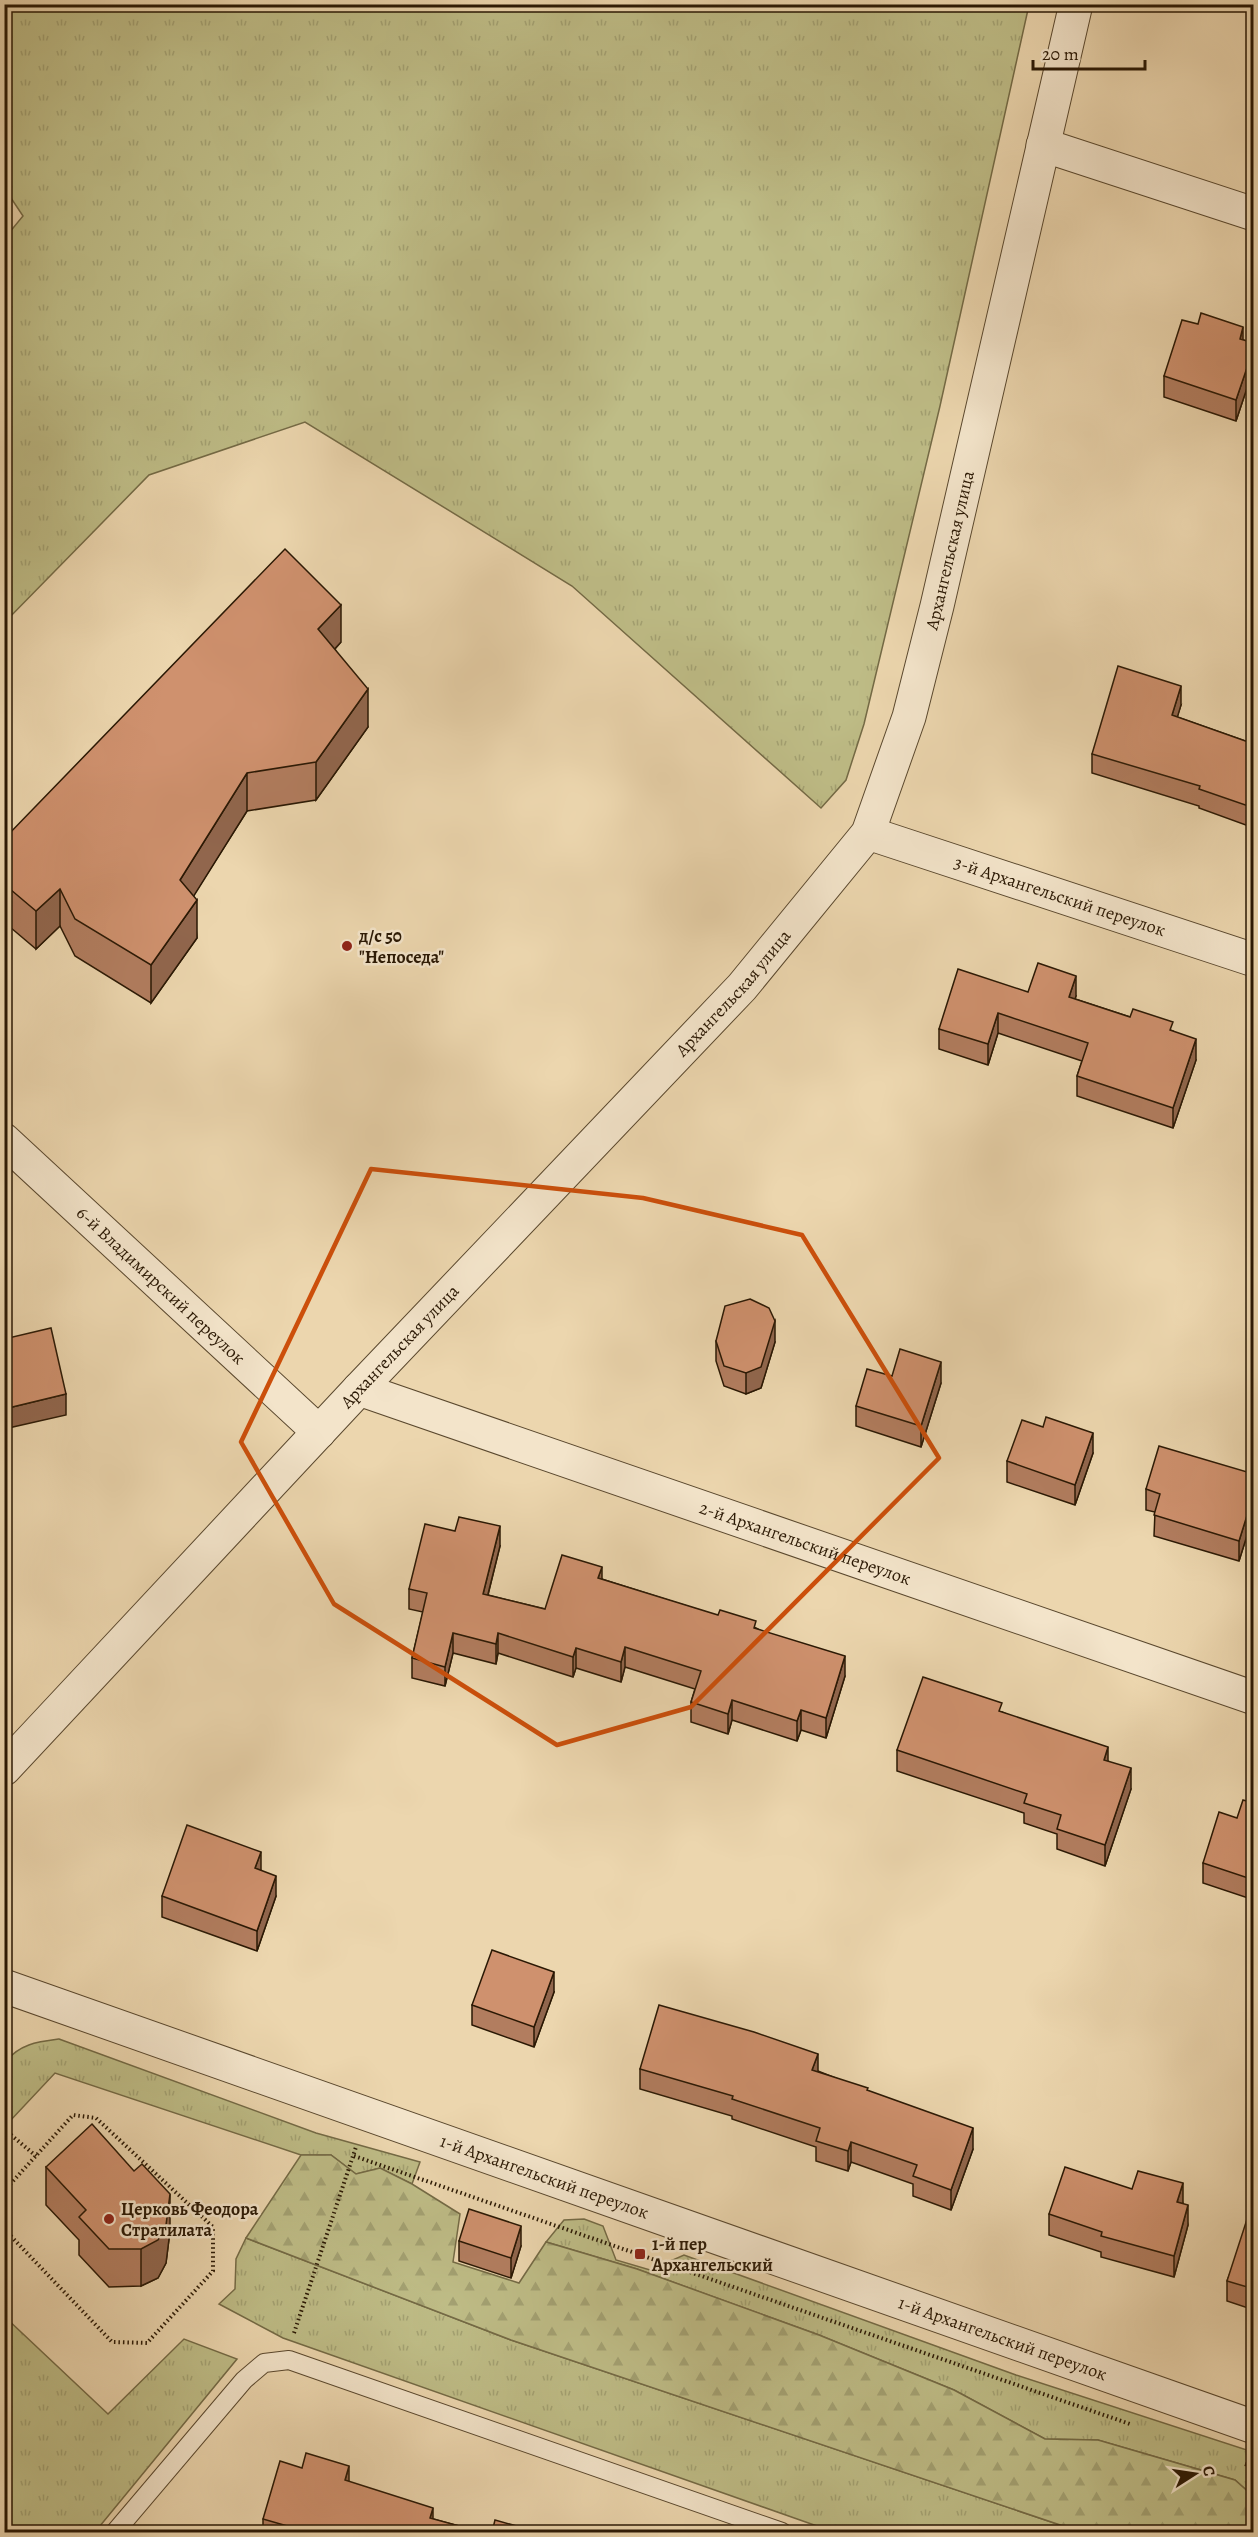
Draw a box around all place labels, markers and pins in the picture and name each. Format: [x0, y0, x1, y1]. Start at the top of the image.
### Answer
place label: д/с 50 "Непоседа" [358, 924, 444, 969]
marker: д/с 50 "Непоседа" [340, 939, 354, 953]
place label: Церковь Феодора Стратилата [121, 2197, 259, 2242]
marker: Церковь Феодора Стратилата [102, 2212, 116, 2226]
place label: 1-й пер Архангельский [651, 2232, 773, 2277]
marker: 1-й пер Архангельский [633, 2247, 647, 2261]

